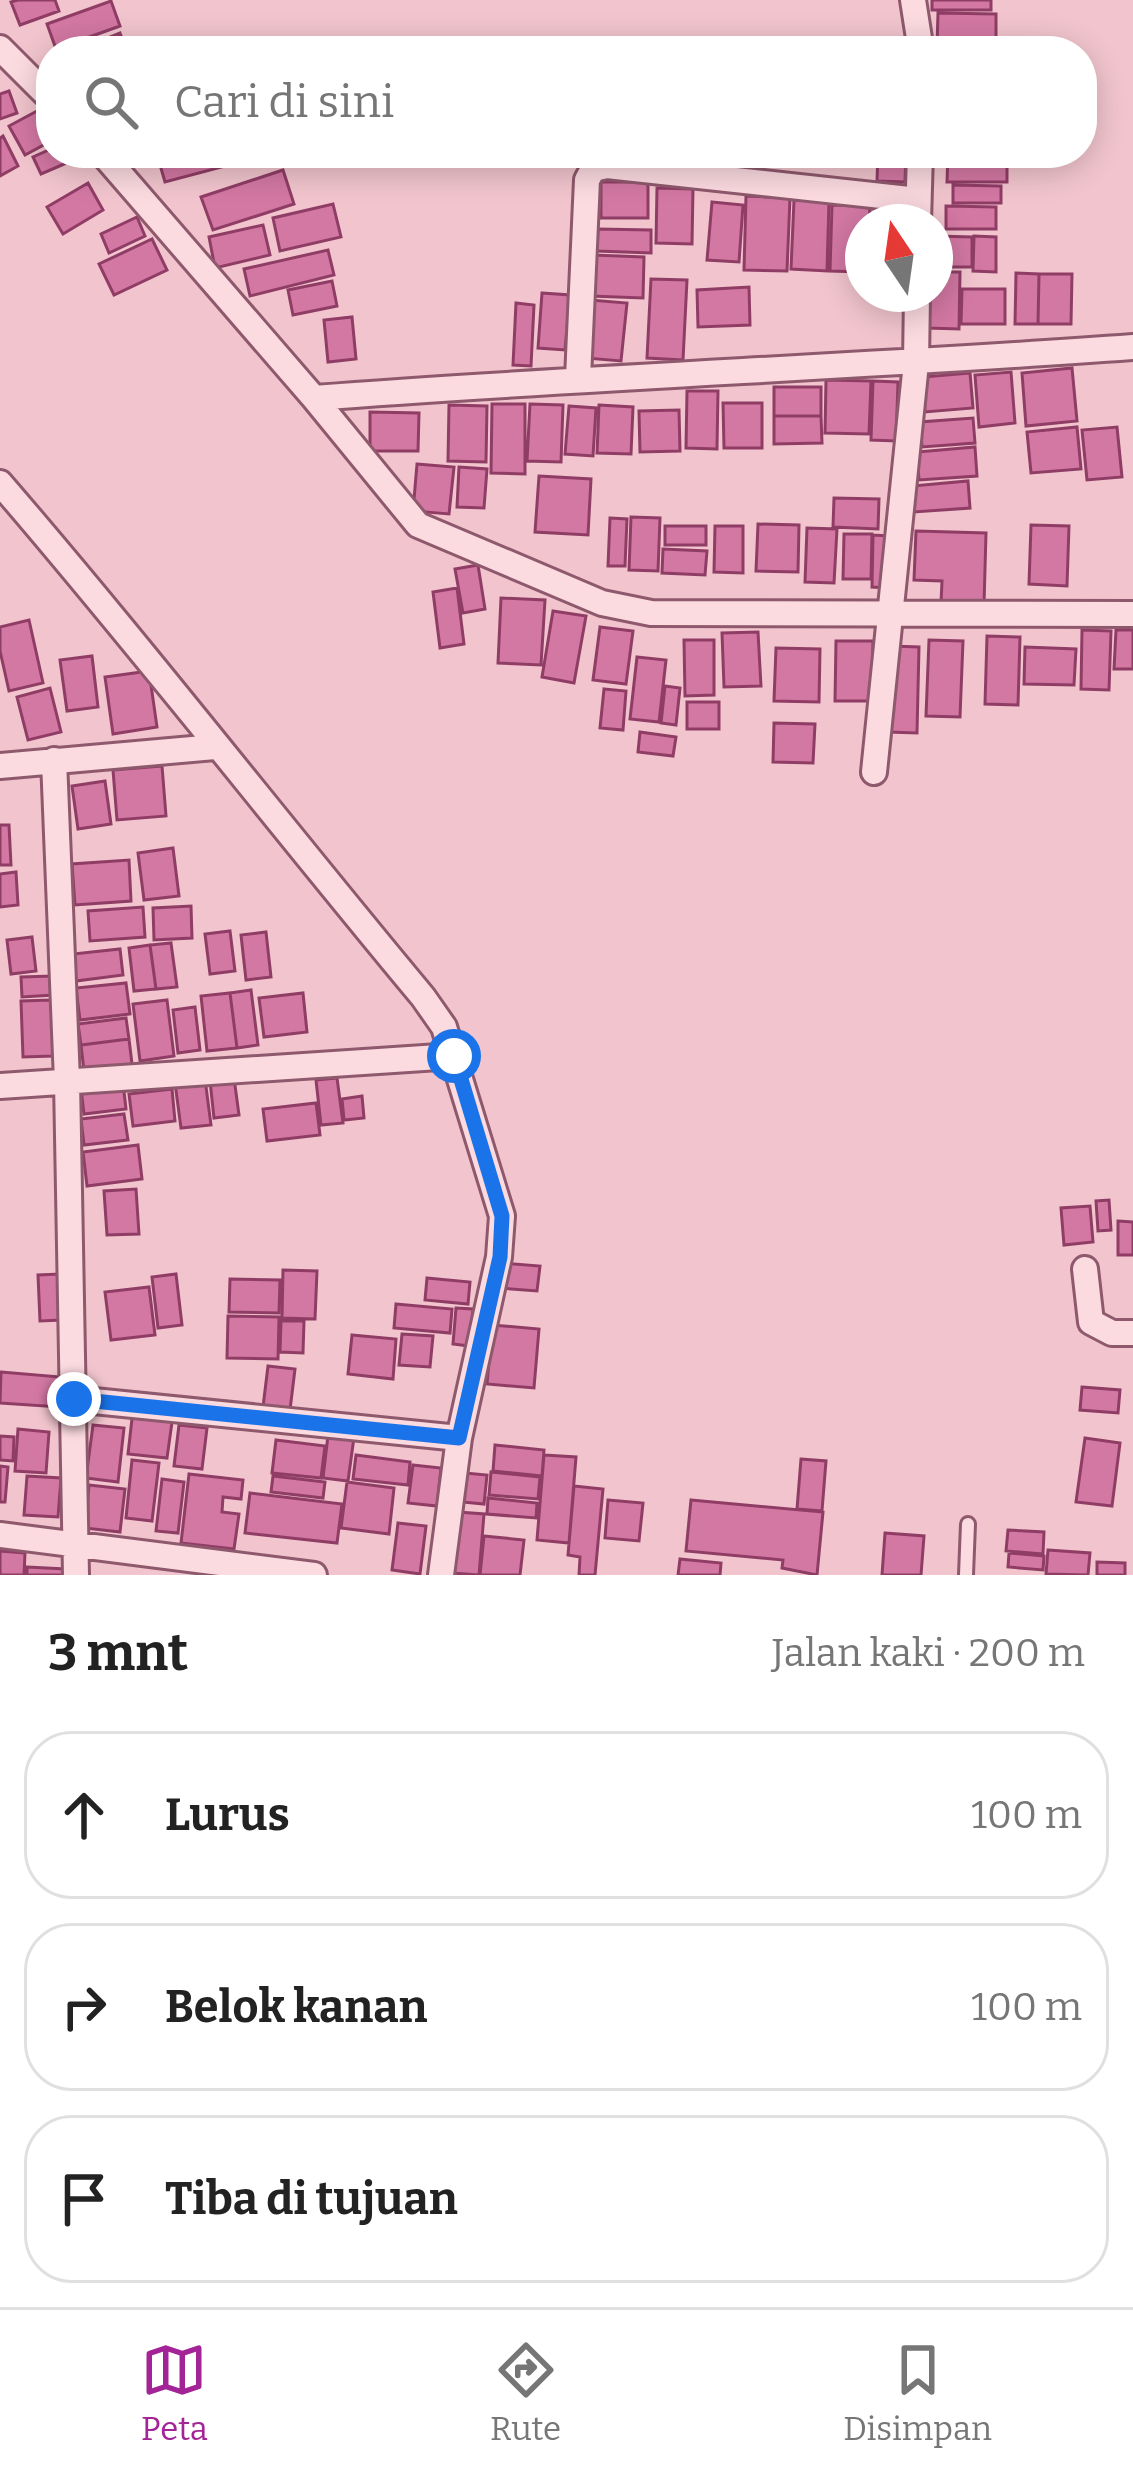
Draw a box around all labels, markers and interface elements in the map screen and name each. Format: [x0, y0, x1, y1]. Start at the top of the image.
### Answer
search box [36, 36, 1097, 168]
icon: search [78, 69, 144, 135]
text: Cari di sini [174, 75, 394, 129]
north arrow [845, 204, 953, 312]
route start [427, 1029, 481, 1083]
route end [47, 1372, 101, 1426]
text: 3 mnt [48, 1622, 188, 1684]
text: Jalan kaki · 200 m [772, 1630, 1085, 1676]
icon: ahead [51, 1782, 117, 1848]
text: Lurus [165, 1788, 290, 1842]
text: 100 m [971, 1792, 1082, 1838]
icon: right [51, 1974, 117, 2040]
text: Belok kanan [165, 1980, 428, 2034]
text: 100 m [971, 1984, 1082, 2030]
icon: arrive [51, 2166, 117, 2232]
text: Tiba di tujuan [165, 2172, 458, 2226]
tab: Peta [141, 2337, 208, 2449]
tab: Rute [490, 2337, 561, 2449]
tab: Disimpan [843, 2337, 992, 2449]

